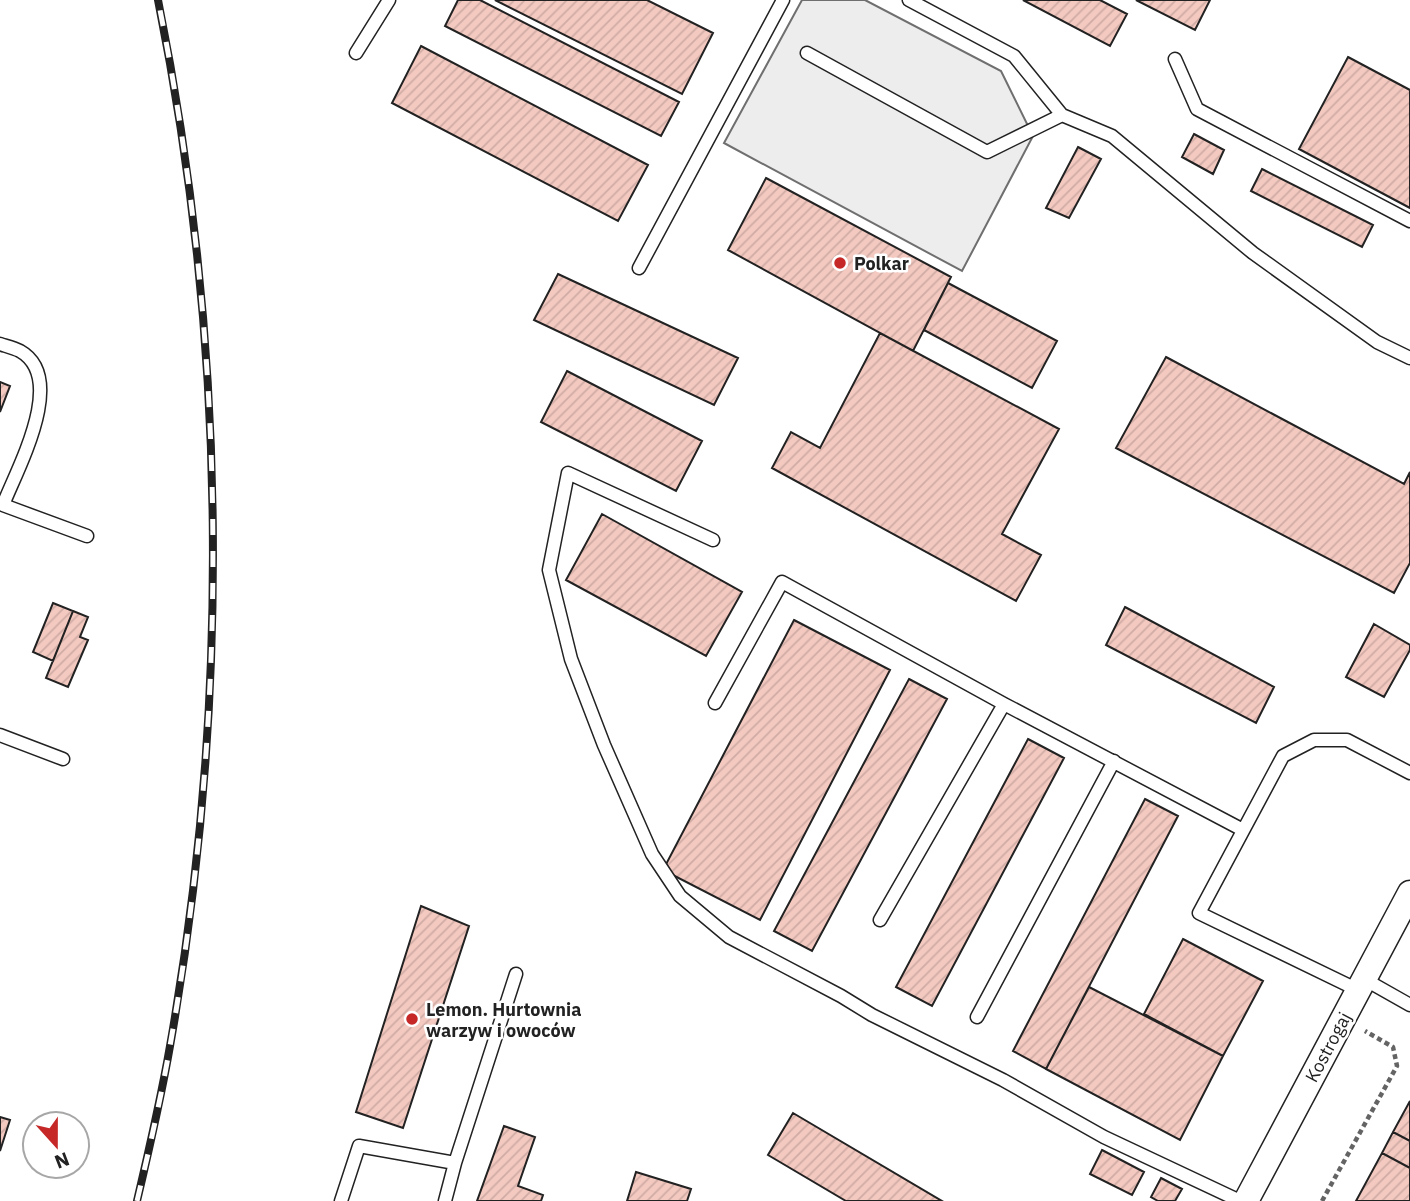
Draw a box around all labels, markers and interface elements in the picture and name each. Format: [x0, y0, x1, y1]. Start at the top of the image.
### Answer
place label: Polkar [854, 252, 909, 275]
marker: Polkar [832, 255, 848, 271]
place label: Lemon. Hurtownia warzyw i owoców [426, 998, 581, 1042]
street label: Kostrogaj [1300, 1008, 1356, 1086]
marker: Lemon. Hurtownia warzyw i owoców [404, 1011, 420, 1027]
north arrow [21, 1110, 91, 1180]
text: N [51, 1147, 73, 1175]

